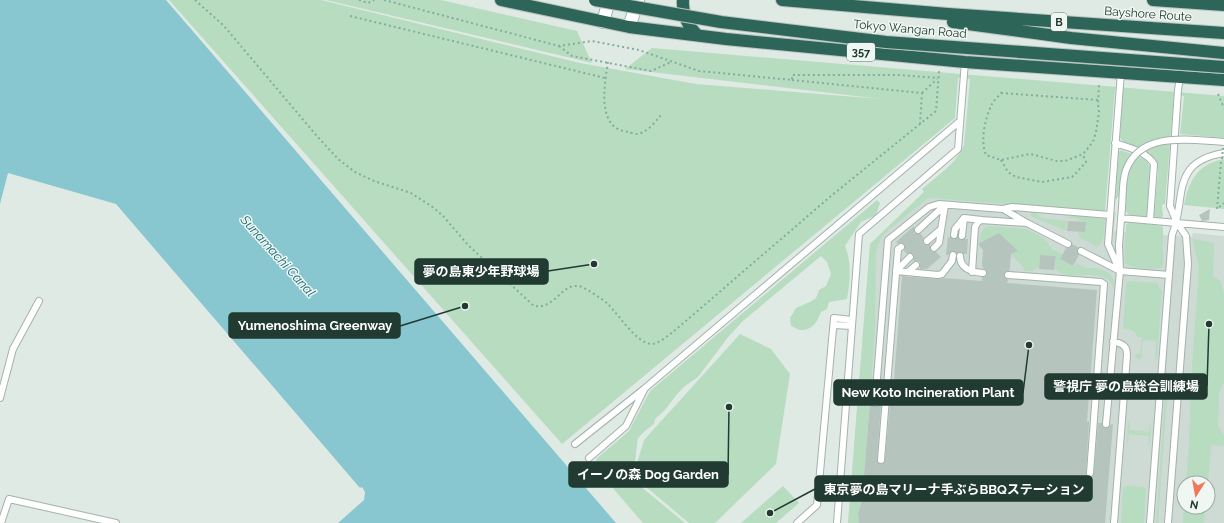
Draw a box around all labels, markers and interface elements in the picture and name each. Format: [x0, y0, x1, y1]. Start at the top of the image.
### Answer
street label: Bayshore Route [1104, 4, 1192, 24]
road number: B [1051, 13, 1067, 31]
street label: Tokyo Wangan Road [853, 17, 967, 41]
road number: 357 [847, 43, 875, 61]
water label: Sunamachi Canal [237, 212, 319, 300]
callout: 夢の島東少年野球場 [415, 259, 548, 284]
text: 夢の島東少年野球場 [422, 264, 540, 279]
callout: Yumenoshima Greenway [229, 313, 400, 338]
text: Yumenoshima Greenway [238, 318, 392, 333]
callout: 警視庁 夢の島総合訓練場 [1045, 374, 1207, 399]
text: 警視庁 夢の島総合訓練場 [1053, 379, 1199, 394]
callout: New Koto Incineration Plant [834, 380, 1023, 405]
text: New Koto Incineration Plant [842, 385, 1014, 400]
callout: イーノの森 Dog Garden [569, 462, 728, 487]
text: イーノの森 Dog Garden [577, 467, 719, 482]
north arrow [1176, 475, 1216, 515]
callout: 東京夢の島マリーナ手ぶらBBQステーション [815, 476, 1092, 501]
text: 東京夢の島マリーナ手ぶらBBQステーション [823, 482, 1085, 497]
text: N [1189, 497, 1200, 512]

